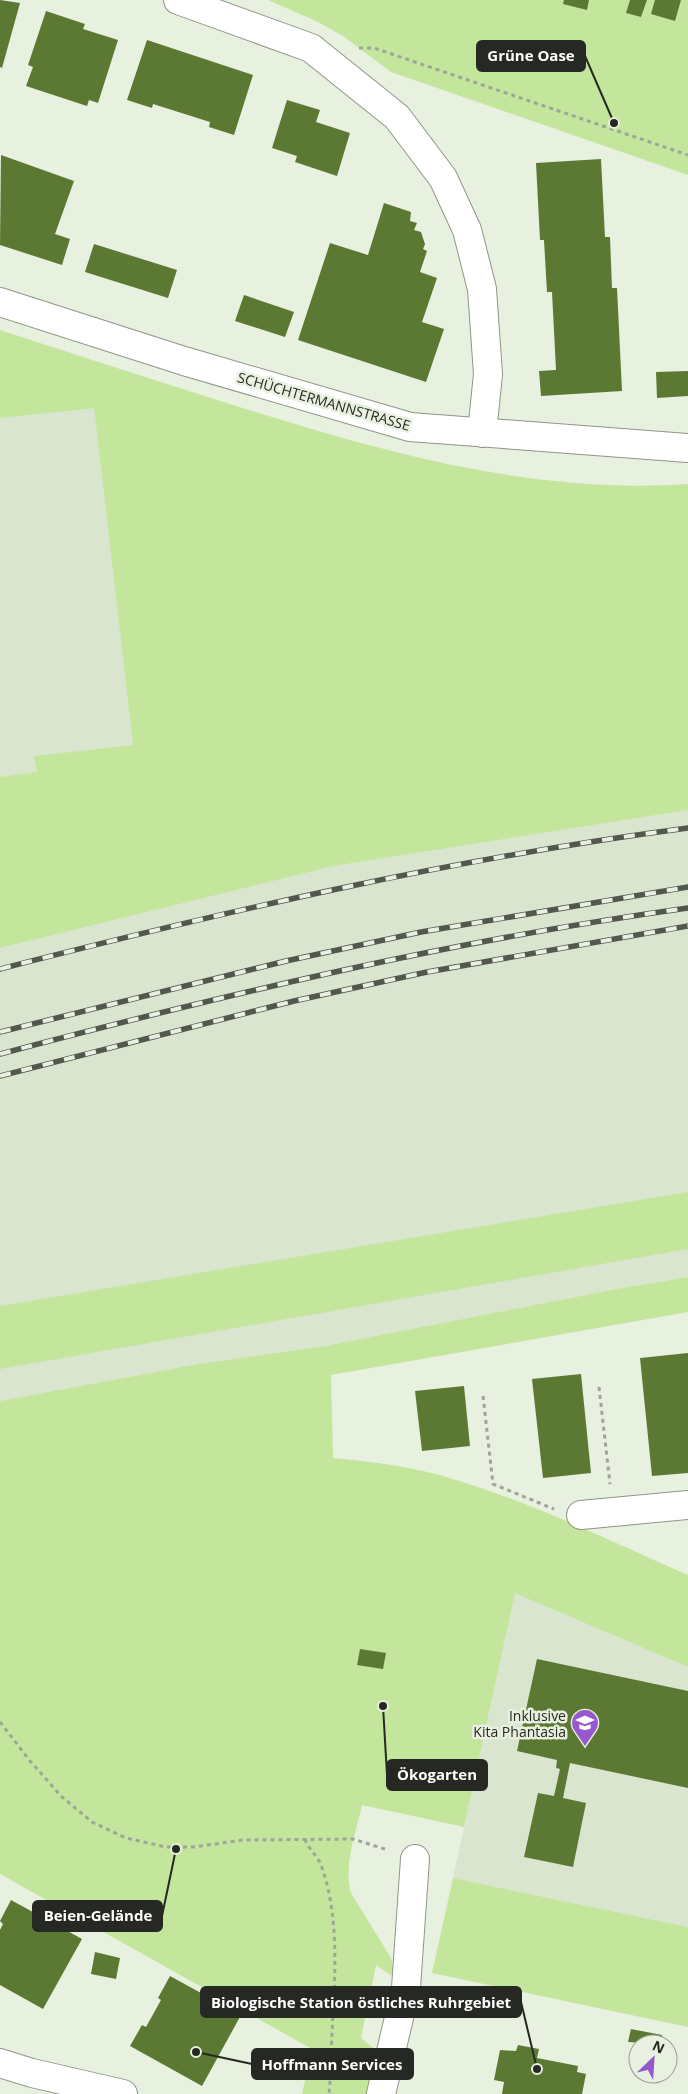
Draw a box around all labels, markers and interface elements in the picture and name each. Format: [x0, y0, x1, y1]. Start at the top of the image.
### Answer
callout: Grüne Oase [477, 41, 585, 71]
text: Grüne Oase [487, 45, 575, 65]
street label: SCHÜCHTERMANNSTRASSE [235, 367, 413, 435]
place label: Inklusive Kita Phantasia [473, 1706, 566, 1741]
school or university icon: Inklusive Kita Phantasia [570, 1708, 600, 1747]
callout: Ökogarten [387, 1760, 487, 1790]
text: Ökogarten [397, 1764, 477, 1784]
callout: Beien-Gelände [33, 1901, 162, 1931]
text: Beien-Gelände [44, 1905, 152, 1925]
callout: Biologische Station östliches Ruhrgebiet [201, 1987, 521, 2017]
text: Biologische Station östliches Ruhrgebiet [211, 1992, 511, 2012]
north arrow [628, 2034, 678, 2084]
text: N [650, 2036, 668, 2058]
callout: Hoffmann Services [252, 2049, 413, 2079]
text: Hoffmann Services [262, 2054, 402, 2074]

